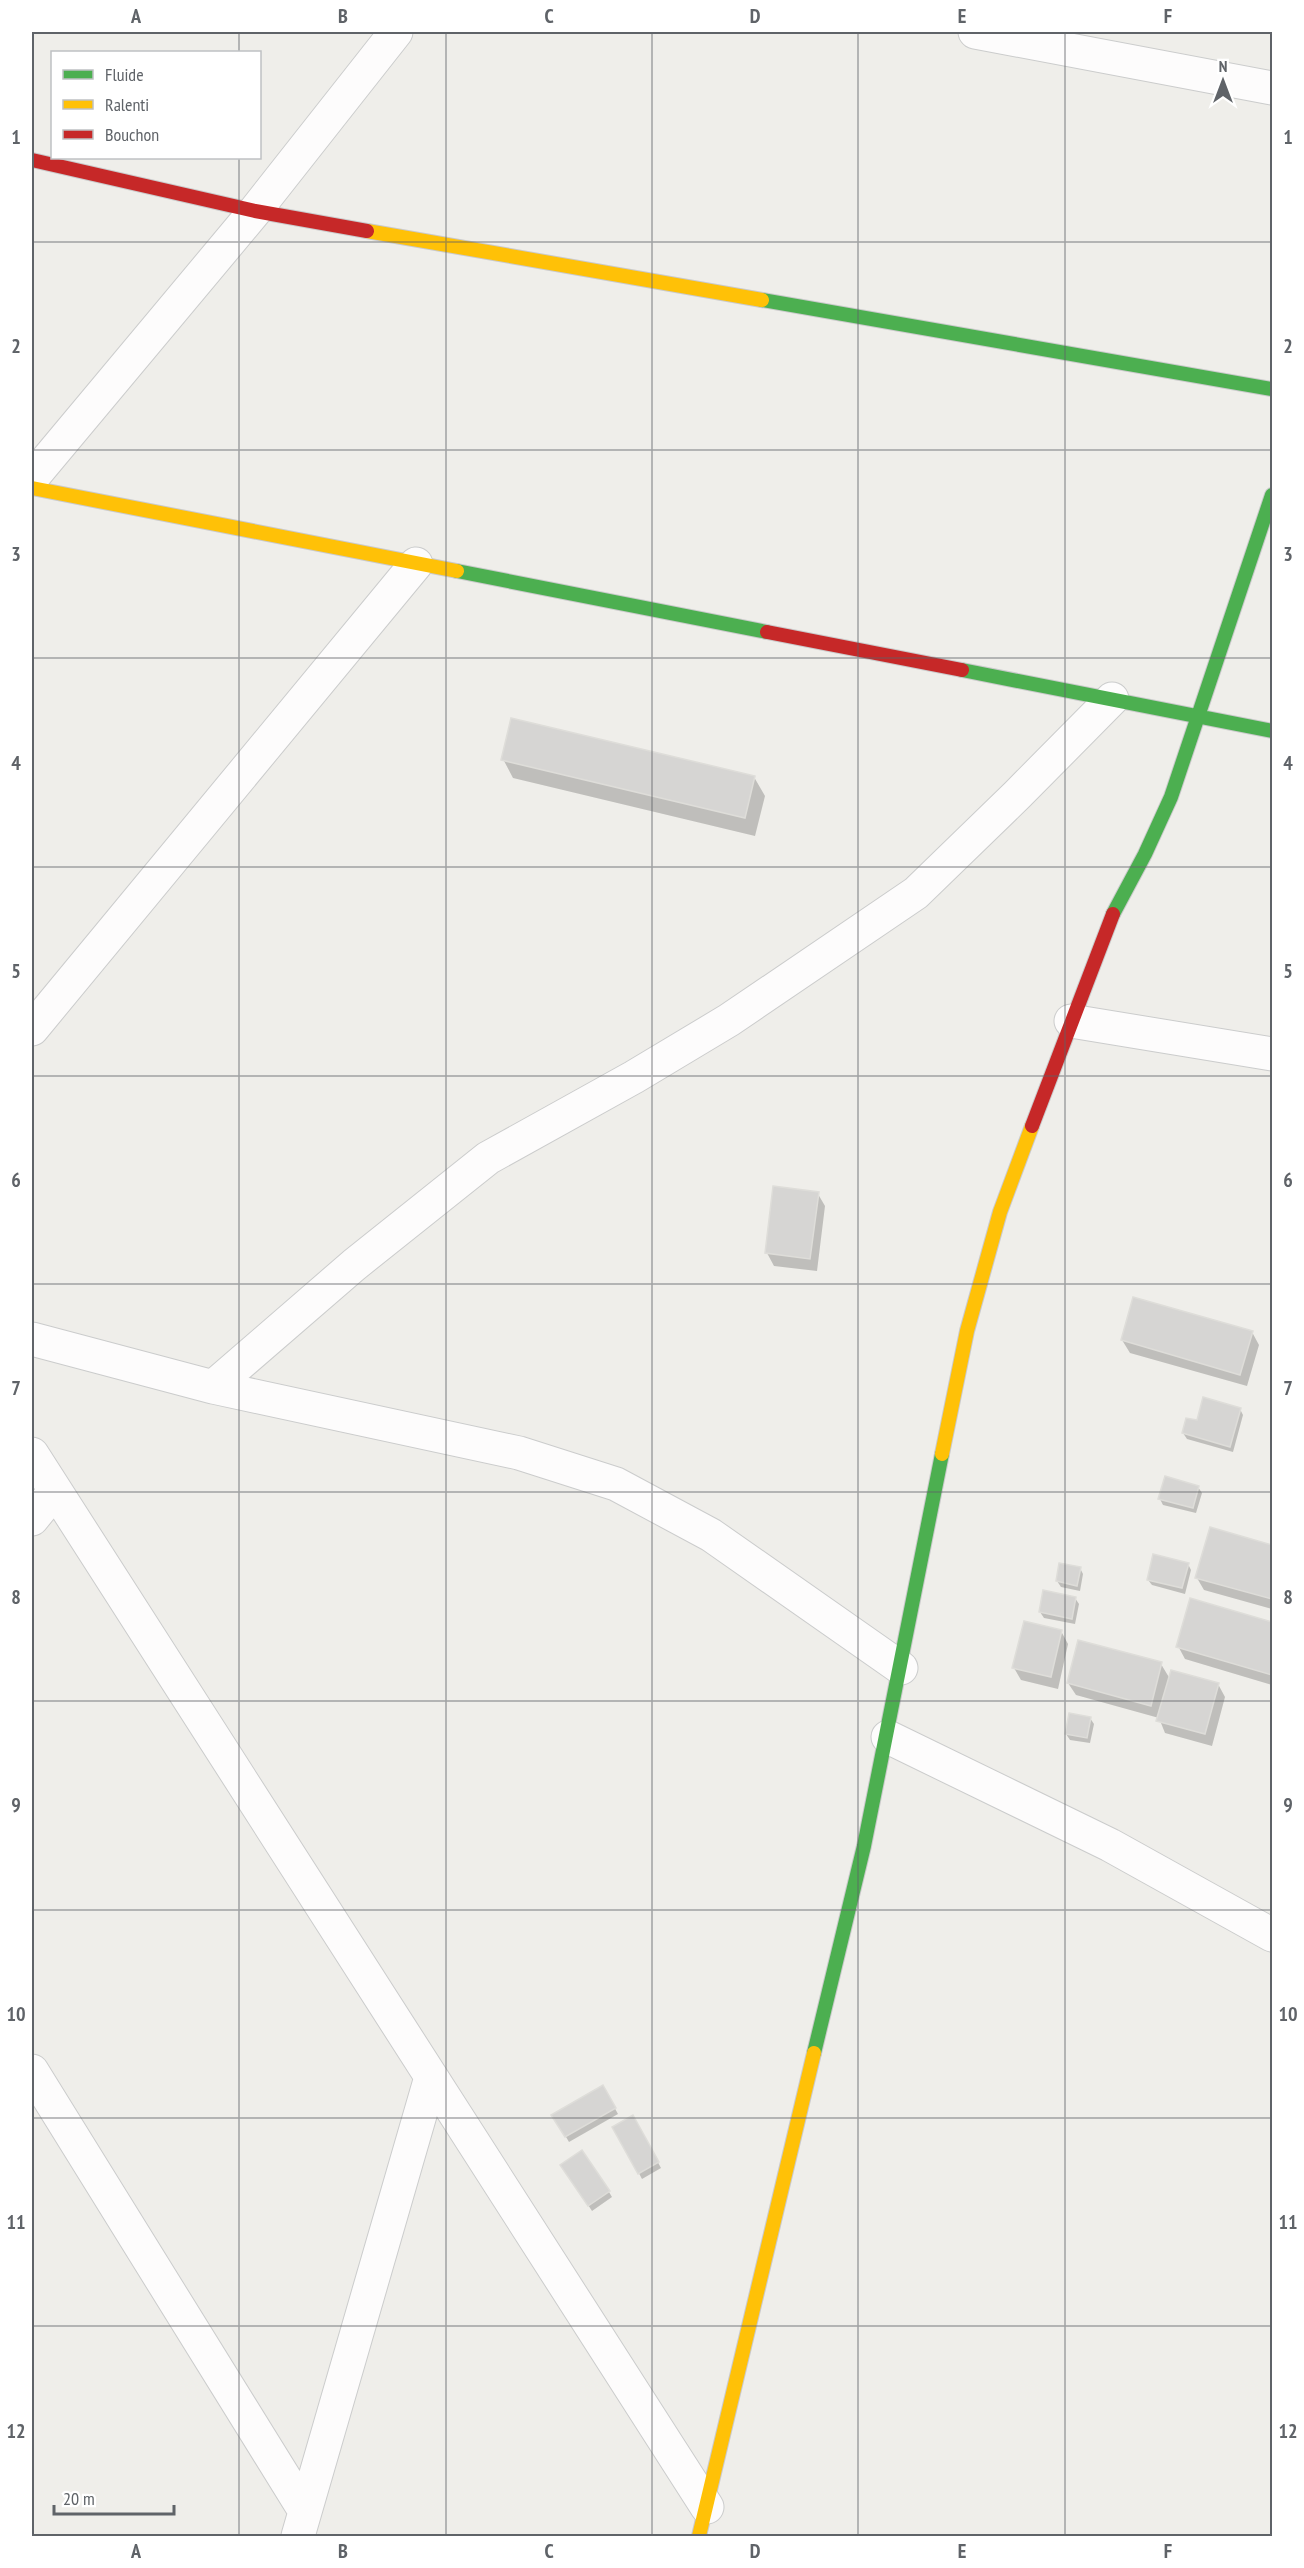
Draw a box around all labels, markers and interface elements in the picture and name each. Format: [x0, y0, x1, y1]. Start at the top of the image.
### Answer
text: A [130, 3, 142, 29]
text: B [338, 3, 348, 29]
text: C [544, 3, 554, 29]
text: D [750, 3, 761, 29]
text: E [958, 3, 966, 29]
text: F [1164, 3, 1172, 29]
legend [51, 51, 261, 159]
north arrow [1193, 51, 1253, 111]
text: N [1219, 56, 1227, 76]
text: Fluide [105, 63, 144, 86]
text: Ralenti [105, 93, 149, 116]
text: Bouchon [105, 123, 159, 146]
text: 1 [11, 124, 21, 150]
text: 1 [1283, 124, 1293, 150]
text: 2 [11, 333, 21, 359]
text: 2 [1283, 333, 1293, 359]
text: 3 [11, 541, 21, 567]
text: 3 [1283, 541, 1293, 567]
text: 4 [11, 750, 21, 776]
text: 4 [1283, 750, 1293, 776]
text: 5 [11, 958, 21, 984]
text: 5 [1283, 958, 1293, 984]
text: 6 [11, 1167, 21, 1193]
text: 6 [1283, 1167, 1293, 1193]
text: 7 [11, 1375, 21, 1401]
text: 7 [1283, 1375, 1293, 1401]
text: 8 [11, 1584, 21, 1610]
text: 8 [1283, 1584, 1293, 1610]
text: 9 [11, 1792, 21, 1818]
text: 9 [1283, 1792, 1293, 1818]
text: 10 [6, 2001, 26, 2027]
text: 10 [1278, 2001, 1298, 2027]
text: 11 [6, 2209, 26, 2235]
text: 11 [1278, 2209, 1298, 2235]
text: 12 [6, 2418, 26, 2444]
text: 12 [1278, 2418, 1298, 2444]
scale bar [54, 2478, 174, 2516]
text: 20 m [63, 2487, 95, 2510]
text: A [130, 2538, 142, 2564]
text: B [338, 2538, 348, 2564]
text: C [544, 2538, 554, 2564]
text: D [750, 2538, 761, 2564]
text: E [958, 2538, 966, 2564]
text: F [1164, 2538, 1172, 2564]

